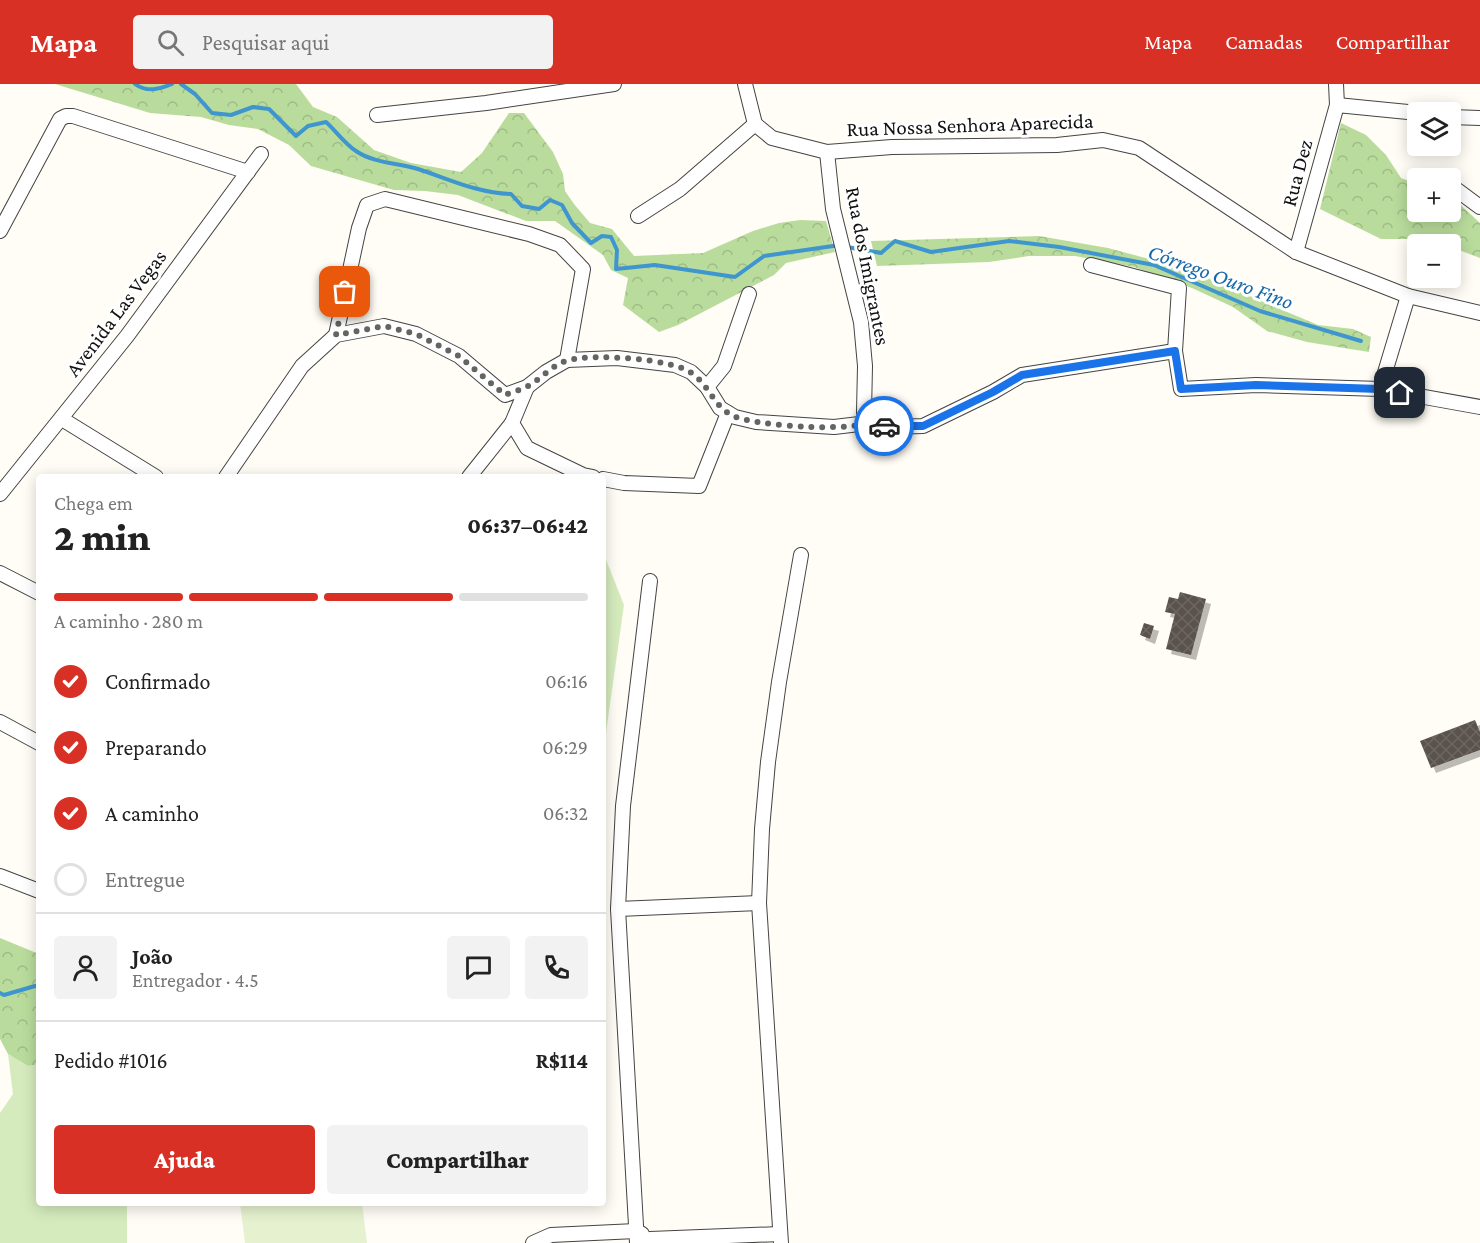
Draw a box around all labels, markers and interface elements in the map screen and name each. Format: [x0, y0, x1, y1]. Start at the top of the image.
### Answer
search box [133, 15, 553, 69]
icon: search [154, 26, 187, 59]
text: Mapa [30, 27, 97, 58]
text: Pesquisar aqui [202, 30, 329, 55]
text: Mapa [1144, 30, 1192, 54]
text: Camadas [1225, 30, 1303, 54]
text: Compartilhar [1336, 30, 1450, 54]
map controls [1407, 102, 1461, 288]
button: layers [1407, 102, 1461, 156]
street label: Rua Nossa Senhora Aparecida [846, 109, 1094, 141]
street label: Rua Dez [1277, 137, 1317, 209]
button: + [1407, 168, 1461, 222]
street label: Rua dos Imigrantes [841, 185, 895, 347]
button: − [1407, 234, 1461, 288]
water label: Córrego Ouro Fino [1145, 239, 1297, 314]
street label: Avenida Las Vegas [61, 245, 171, 381]
pin [319, 266, 370, 317]
icon: bag [328, 275, 361, 308]
pin [1374, 367, 1425, 418]
icon: home [1383, 376, 1416, 409]
courier [854, 396, 914, 456]
icon: car [868, 410, 901, 443]
text: Chega em [54, 492, 133, 514]
text: 06:37–06:42 [467, 513, 588, 538]
text: 2 min [54, 515, 150, 558]
text: A caminho · 280 m [54, 610, 203, 632]
icon: check [54, 665, 87, 698]
text: Confirmado [105, 669, 211, 694]
text: 06:16 [545, 670, 588, 692]
icon: check [54, 731, 87, 764]
text: Preparando [105, 735, 207, 760]
text: 06:29 [542, 736, 588, 758]
icon: check [54, 797, 87, 830]
text: A caminho [105, 801, 199, 826]
text: 06:32 [543, 802, 588, 824]
text: Entregue [105, 867, 185, 892]
button: person [54, 936, 117, 999]
button: chat [447, 936, 510, 999]
button: phone [525, 936, 588, 999]
text: João [132, 944, 173, 969]
text: Entregador · 4.5 [132, 969, 259, 991]
text: Pedido #1016 [54, 1048, 168, 1073]
text: R$114 [535, 1048, 588, 1073]
button: Ajuda [54, 1125, 315, 1194]
button: Compartilhar [327, 1125, 588, 1194]

